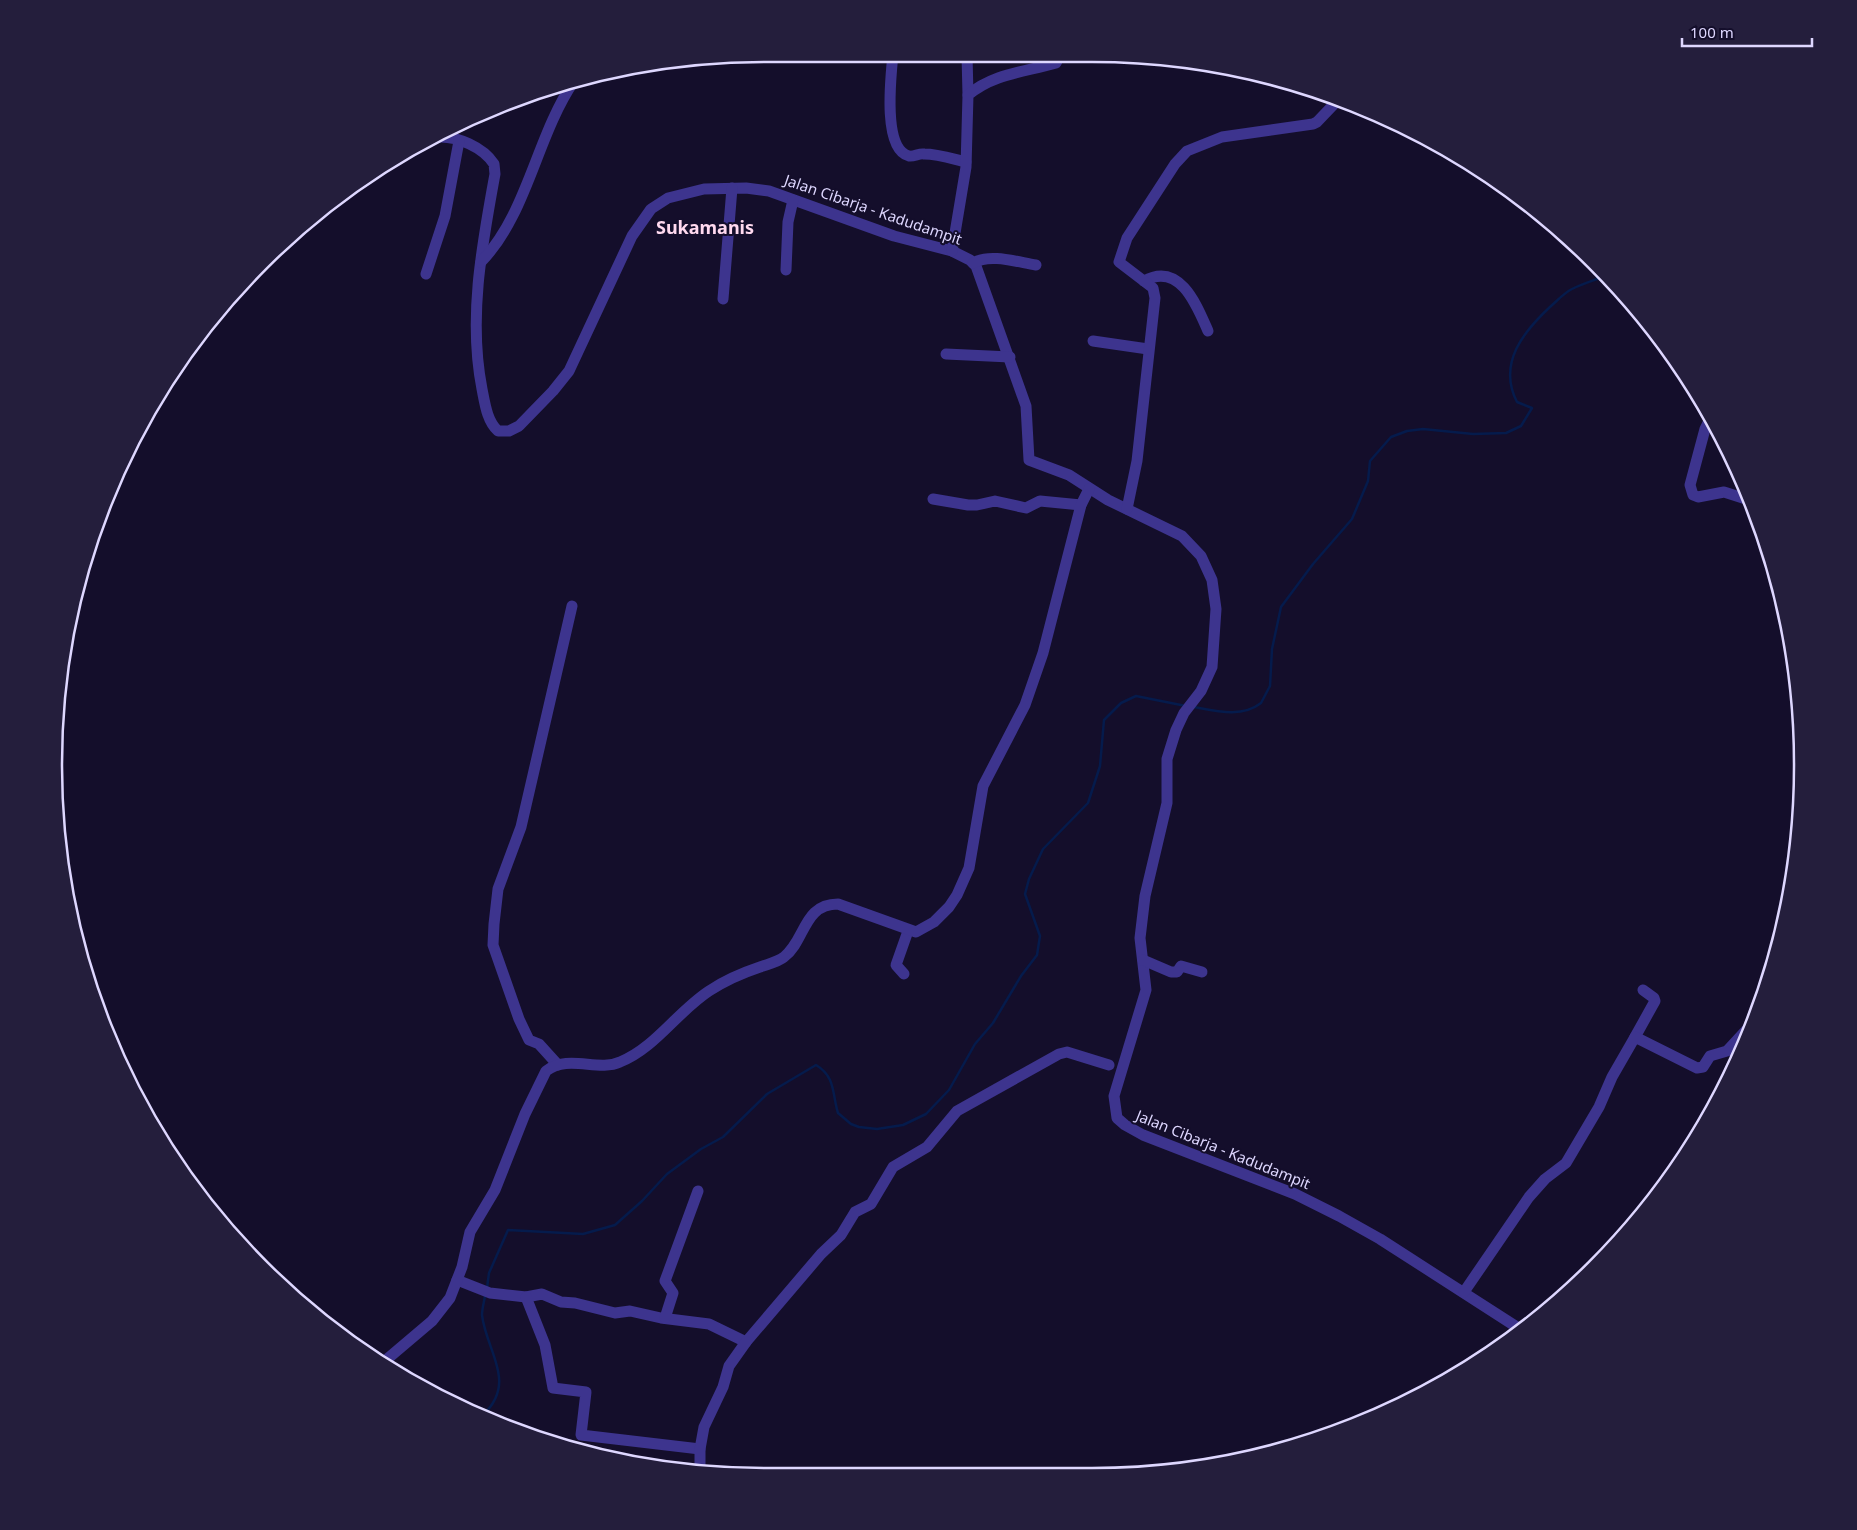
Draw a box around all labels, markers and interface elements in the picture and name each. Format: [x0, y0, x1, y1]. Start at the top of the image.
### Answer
scale bar [1682, 15, 1812, 47]
text: 100 m [1690, 22, 1734, 42]
street label: Jalan Cibarja - Kadudampit [780, 169, 965, 249]
district label: Sukamanis [656, 215, 754, 239]
street label: Jalan Cibarja - Kadudampit [1131, 1104, 1314, 1193]

